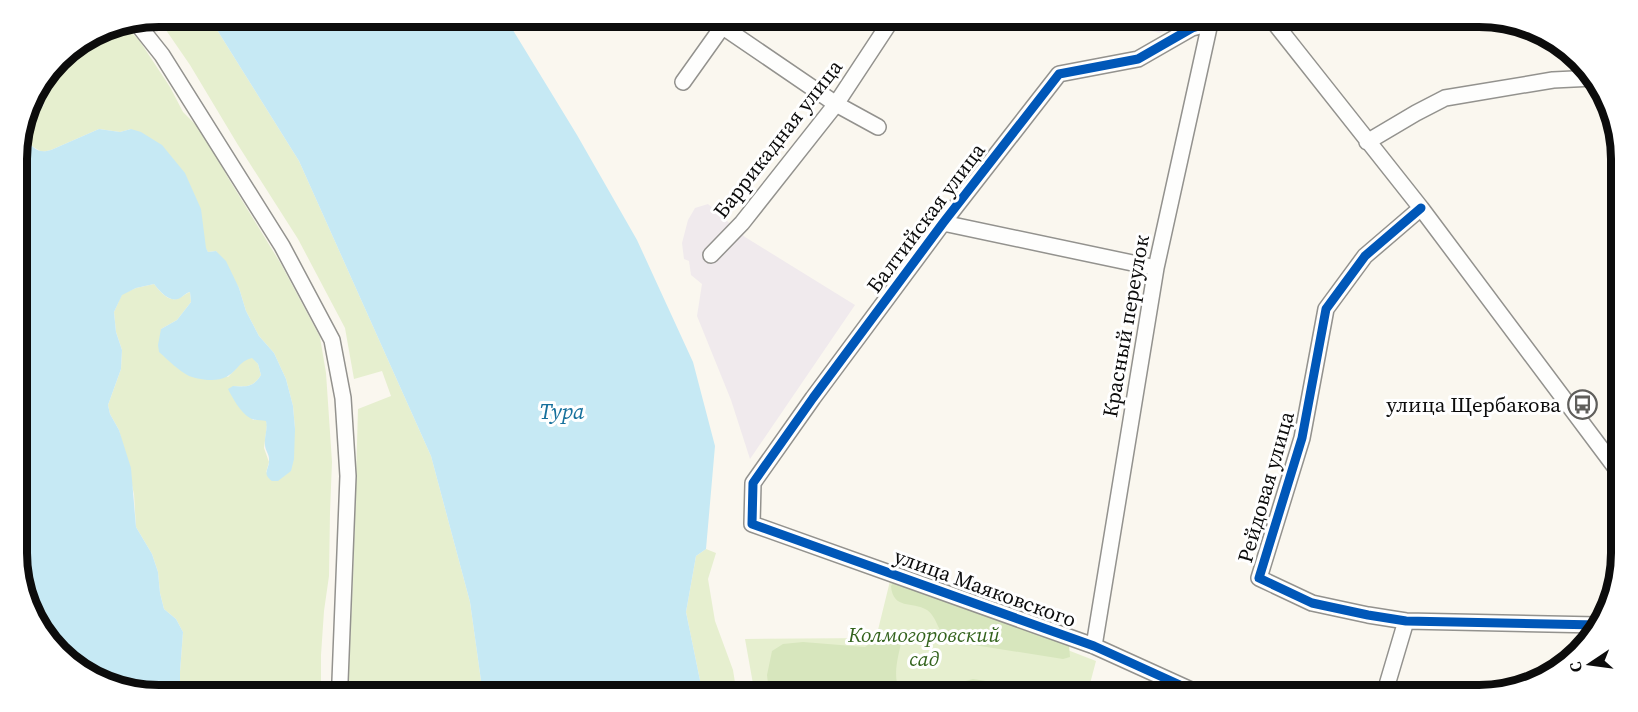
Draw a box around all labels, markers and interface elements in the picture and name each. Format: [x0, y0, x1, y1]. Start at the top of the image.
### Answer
street label: Баррикадная улица [706, 53, 849, 224]
street label: Балтийская улица [860, 136, 992, 299]
street label: Красный переулок [1095, 232, 1156, 419]
bus stop icon: улица Щербакова [1566, 389, 1598, 421]
place label: улица Щербакова [1386, 390, 1561, 419]
water label: Тура [539, 396, 585, 426]
street label: Рейдовая улица [1230, 408, 1301, 566]
street label: улица Маяковского [890, 541, 1080, 634]
park label: Колмогоровский сад [847, 620, 1000, 673]
north arrow [1560, 634, 1620, 694]
text: С [1564, 660, 1587, 675]

